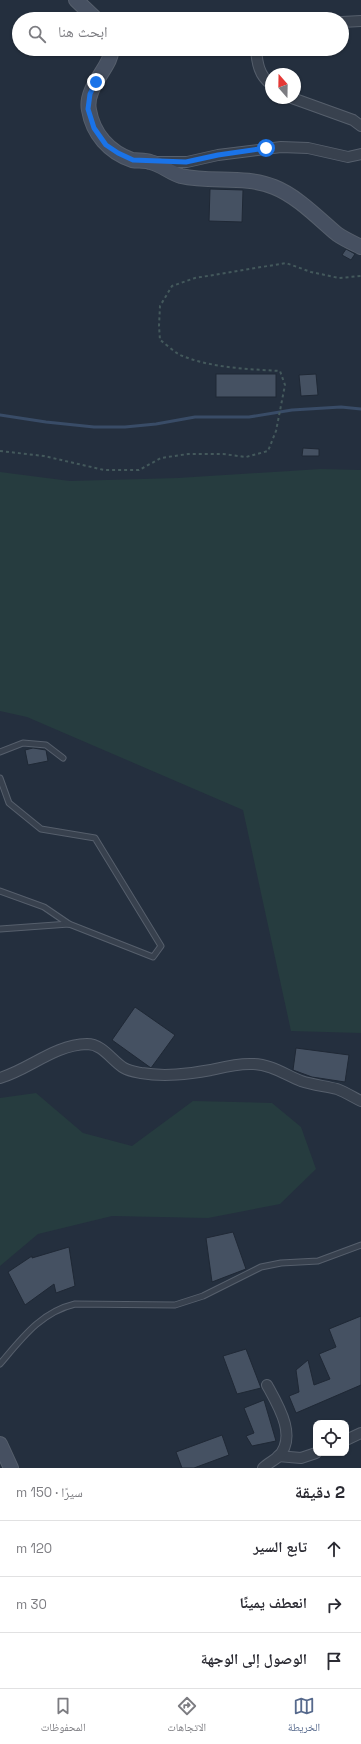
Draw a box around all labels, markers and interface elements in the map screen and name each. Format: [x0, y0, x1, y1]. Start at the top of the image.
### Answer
search box [12, 12, 349, 56]
text: ابحث هنا [58, 22, 108, 41]
icon: search [26, 23, 48, 45]
north arrow [265, 68, 301, 104]
route end [87, 73, 105, 91]
route start [257, 139, 275, 157]
map controls [313, 1420, 349, 1456]
button: locate [313, 1420, 349, 1456]
text: 2 دقيقة [295, 1481, 345, 1503]
text: سيرًا · 150 m [16, 1484, 83, 1501]
text: تابع السير [253, 1537, 307, 1556]
icon: ahead [323, 1538, 345, 1560]
text: 120 m [16, 1540, 52, 1557]
text: انعطف يمينًا [240, 1593, 307, 1612]
icon: right [323, 1594, 345, 1616]
text: 30 m [16, 1596, 47, 1613]
text: الوصول إلى الوجهة [201, 1649, 307, 1668]
icon: arrive [323, 1650, 345, 1672]
tab: المحفوظات [41, 1695, 86, 1738]
tab: الاتجاهات [167, 1695, 206, 1738]
tab: الخريطة [288, 1695, 320, 1738]

